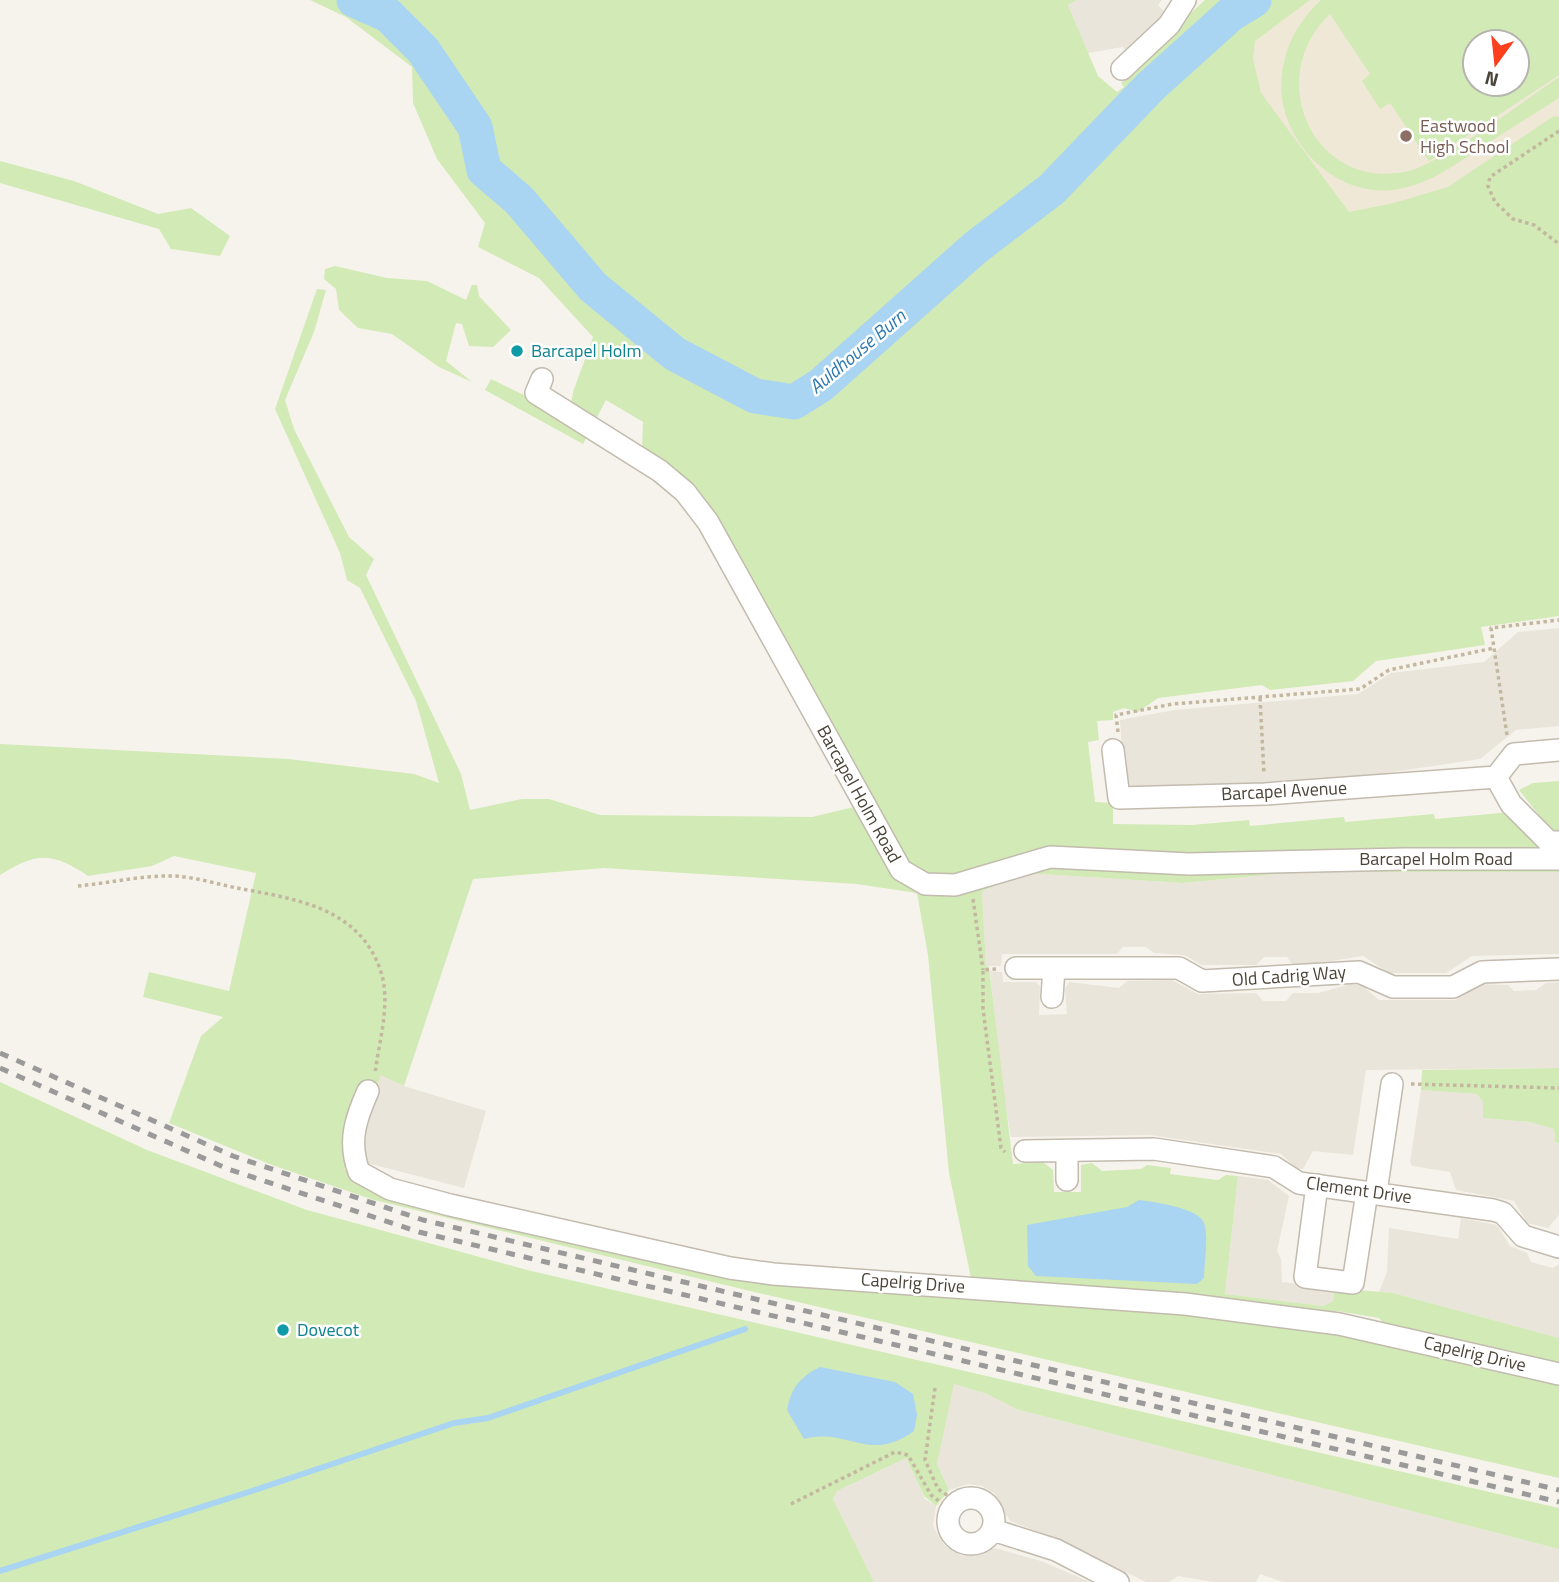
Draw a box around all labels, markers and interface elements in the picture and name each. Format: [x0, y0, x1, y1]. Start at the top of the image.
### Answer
north arrow [1461, 28, 1531, 98]
text: N [1481, 64, 1502, 96]
place label: Eastwood High School [1420, 112, 1509, 160]
marker: Eastwood High School [1398, 128, 1414, 144]
water label: Auldhouse Burn [802, 301, 912, 400]
place label: Barcapel Holm [531, 337, 641, 364]
marker: Barcapel Holm [509, 343, 525, 359]
street label: Barcapel Holm Road [810, 720, 908, 867]
street label: Barcapel Avenue [1220, 774, 1348, 807]
street label: Barcapel Holm Road [1359, 845, 1513, 872]
street label: Old Cadrig Way [1231, 958, 1347, 993]
street label: Clement Drive [1304, 1169, 1414, 1210]
street label: Capelrig Drive [860, 1265, 966, 1300]
place label: Dovecot [297, 1316, 360, 1343]
marker: Dovecot [275, 1322, 291, 1338]
street label: Capelrig Drive [1421, 1329, 1529, 1378]

